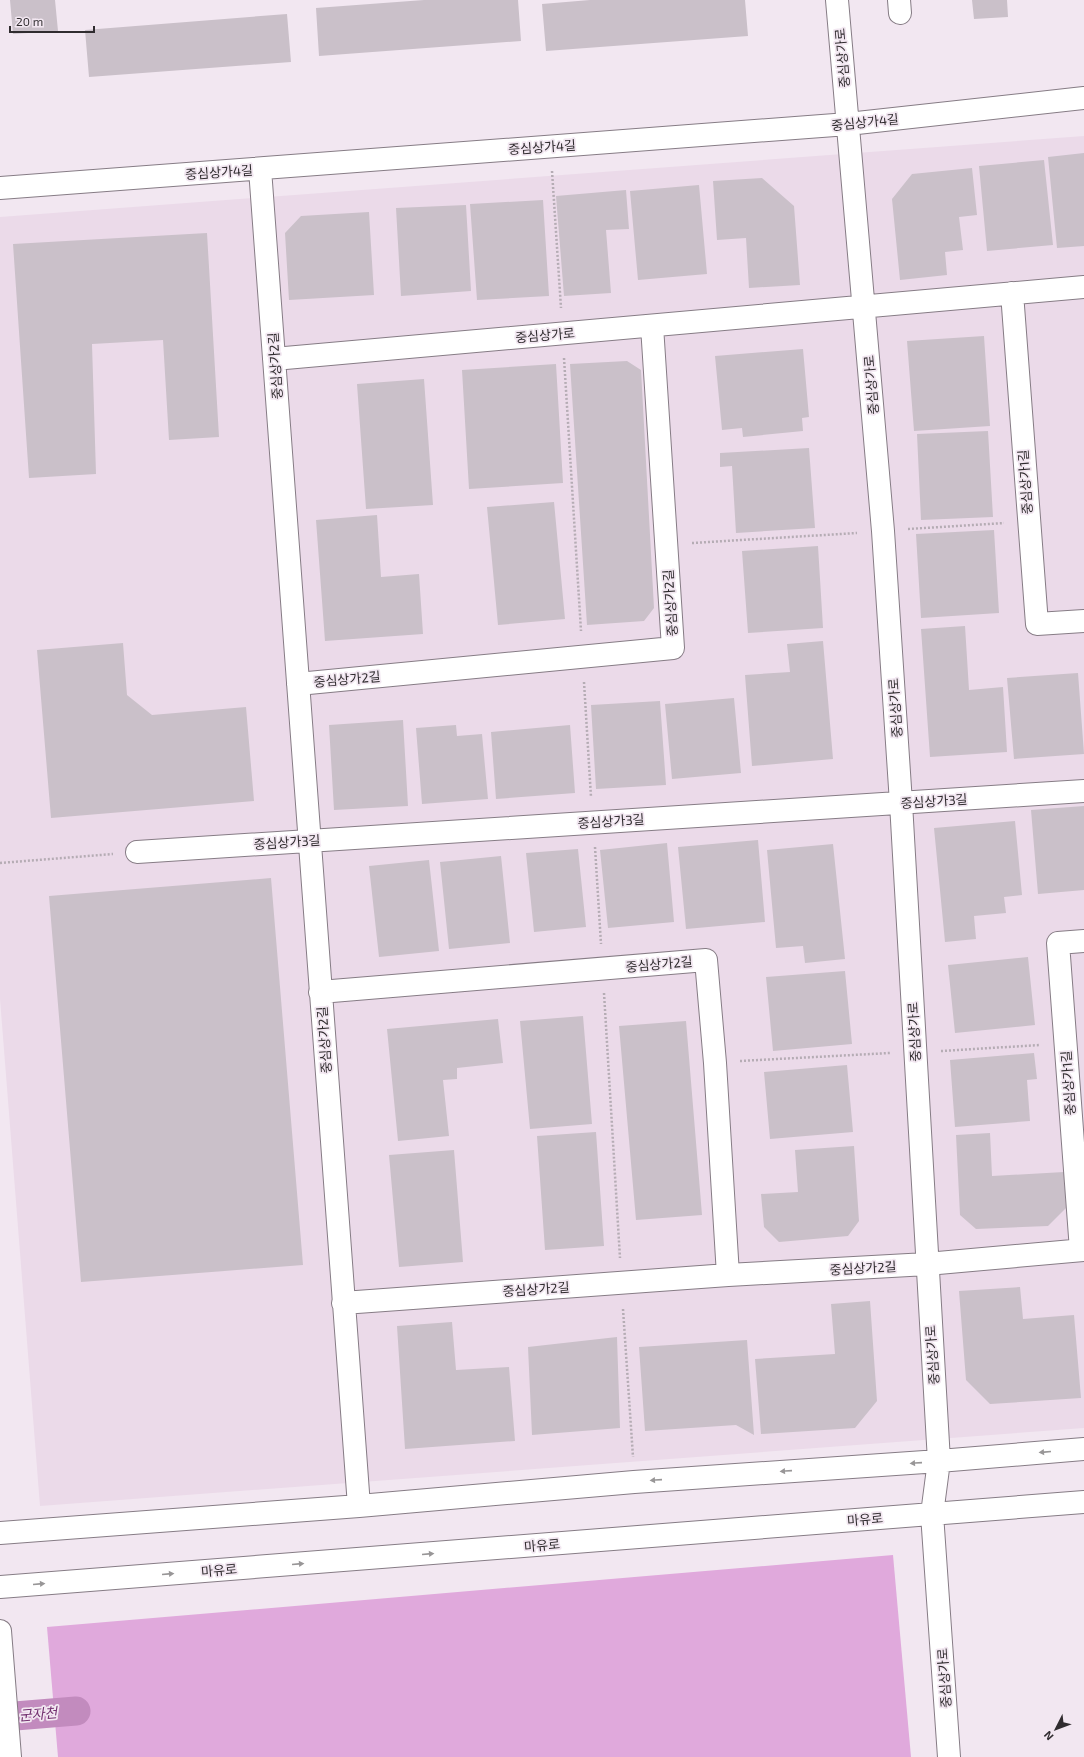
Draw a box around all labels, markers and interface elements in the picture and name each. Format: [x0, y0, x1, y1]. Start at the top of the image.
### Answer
scale bar [10, 8, 94, 34]
text: 20 m [16, 14, 43, 28]
street label: 중심상가로 [831, 27, 853, 88]
street label: 중심상가4길 [830, 111, 900, 133]
street label: 중심상가4길 [508, 137, 576, 157]
street label: 중심상가4길 [185, 162, 253, 182]
street label: 중심상가로 [515, 324, 576, 346]
street label: 중심상가2길 [265, 332, 285, 400]
street label: 중심상가로 [860, 354, 882, 415]
street label: 중심상가1길 [1015, 449, 1035, 515]
street label: 중심상가2길 [660, 569, 680, 637]
street label: 중심상가2길 [313, 668, 381, 690]
street label: 중심상가로 [885, 678, 905, 738]
street label: 중심상가3길 [900, 791, 968, 811]
street label: 중심상가3길 [577, 811, 645, 831]
street label: 중심상가3길 [253, 832, 321, 852]
street label: 중심상가2길 [625, 953, 693, 975]
street label: 중심상가로 [904, 1002, 924, 1062]
street label: 중심상가2길 [314, 1006, 334, 1074]
street label: 중심상가1길 [1058, 1050, 1078, 1116]
street label: 중심상가2길 [829, 1258, 897, 1278]
street label: 중심상가2길 [502, 1279, 570, 1299]
street label: 중심상가로 [922, 1325, 942, 1385]
one-way arrow [1039, 1449, 1051, 1456]
one-way arrow [910, 1459, 922, 1466]
one-way arrow [780, 1468, 792, 1475]
one-way arrow [650, 1477, 662, 1484]
street label: 마유로 [846, 1509, 884, 1529]
street label: 마유로 [523, 1535, 561, 1555]
one-way arrow [422, 1550, 434, 1557]
street label: 마유로 [200, 1560, 238, 1580]
one-way arrow [292, 1560, 304, 1567]
one-way arrow [162, 1571, 174, 1578]
one-way arrow [33, 1581, 45, 1588]
street label: 중심상가로 [934, 1648, 954, 1708]
water label: 군자천 [18, 1703, 59, 1724]
north arrow [1036, 1709, 1076, 1749]
text: N [1041, 1729, 1056, 1743]

